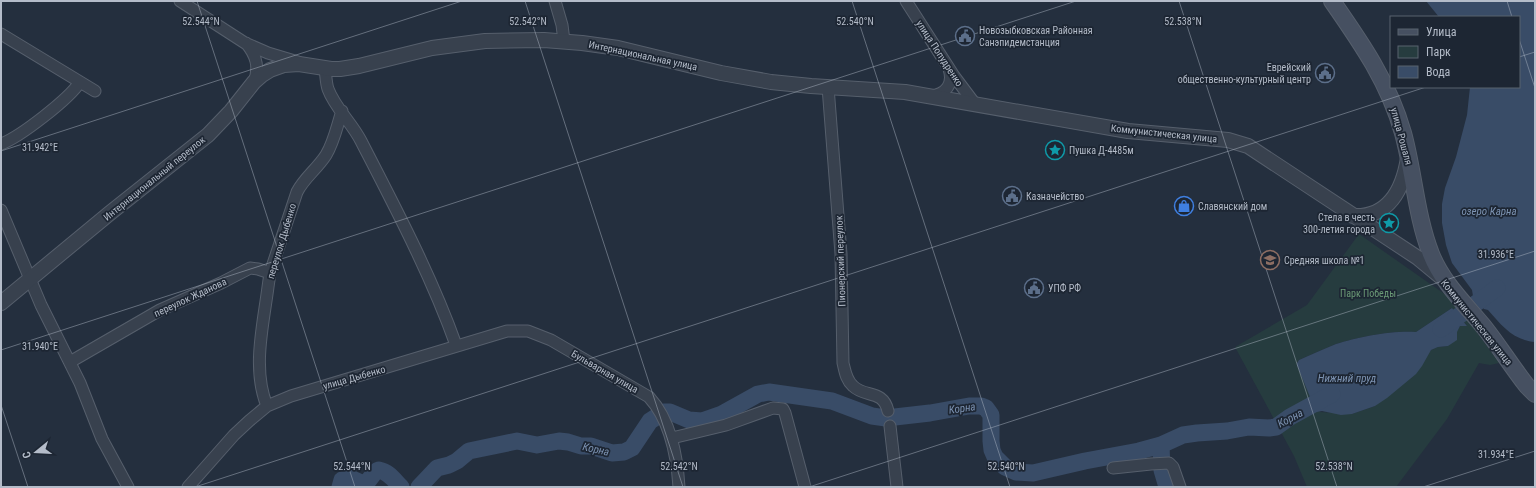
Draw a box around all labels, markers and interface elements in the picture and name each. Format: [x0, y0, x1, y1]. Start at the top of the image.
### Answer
text: 52.544°N [182, 16, 220, 27]
text: 52.542°N [509, 16, 547, 27]
text: 52.540°N [836, 16, 874, 27]
text: 52.538°N [1164, 16, 1202, 27]
legend [1390, 16, 1520, 88]
street label: улица Попудренко [914, 18, 965, 88]
public building icon: Новозыбковская Районная Санэпидемстанция [954, 25, 976, 47]
place label: Новозыбковская Районная Санэпидемстанция [979, 25, 1093, 48]
text: Улица [1426, 25, 1457, 39]
street label: Интернациональная улица [587, 39, 699, 72]
text: Парк [1426, 45, 1451, 59]
place label: Еврейский общественно-культурный центр [1178, 62, 1311, 85]
public building icon: Еврейский общественно-культурный центр [1314, 62, 1336, 84]
text: Вода [1426, 65, 1451, 79]
street label: улица Рошаля [1389, 106, 1414, 166]
street label: Коммунистическая улица [1110, 122, 1218, 145]
street label: Интернациональный переулок [101, 134, 207, 223]
place icon: Пушка Д-4485м [1044, 139, 1066, 161]
text: 31.942°E [22, 142, 58, 153]
place label: Пушка Д-4485м [1069, 145, 1134, 156]
public building icon: Казначейство [1001, 185, 1023, 207]
place label: Казначейство [1026, 191, 1084, 202]
shop icon: Славянский дом [1173, 195, 1195, 217]
place label: Славянский дом [1198, 201, 1267, 212]
street label: переулок Дыбенко [265, 202, 298, 280]
water label: озеро Карна [1461, 205, 1517, 218]
place label: Стела в честь 300-летия города [1303, 212, 1375, 235]
place icon: Стела в честь 300-летия города [1378, 212, 1400, 234]
street label: Пионерский переулок [833, 215, 848, 307]
school or university icon: Средняя школа №1 [1259, 249, 1281, 271]
text: 31.936°E [1478, 249, 1514, 260]
place label: Средняя школа №1 [1284, 255, 1364, 266]
street label: переулок Жданова [152, 276, 228, 319]
public building icon: УПФ РФ [1023, 277, 1045, 299]
street label: Коммунистическая улица [1439, 277, 1515, 367]
place label: УПФ РФ [1048, 282, 1081, 294]
park label: Парк Победы [1340, 288, 1396, 299]
text: 31.940°E [22, 341, 58, 352]
street label: Бульварная улица [569, 348, 640, 395]
street label: улица Дыбенко [322, 363, 387, 392]
water label: Нижний пруд [1318, 372, 1376, 385]
water label: Корна [948, 400, 976, 417]
water label: Корна [1275, 406, 1305, 431]
north arrow [16, 432, 56, 472]
water label: Корна [581, 440, 610, 459]
text: 31.934°E [1478, 449, 1514, 460]
text: С [20, 450, 34, 460]
text: 52.544°N [333, 461, 371, 472]
text: 52.542°N [660, 461, 698, 472]
text: 52.540°N [987, 461, 1025, 472]
text: 52.538°N [1315, 461, 1353, 472]

